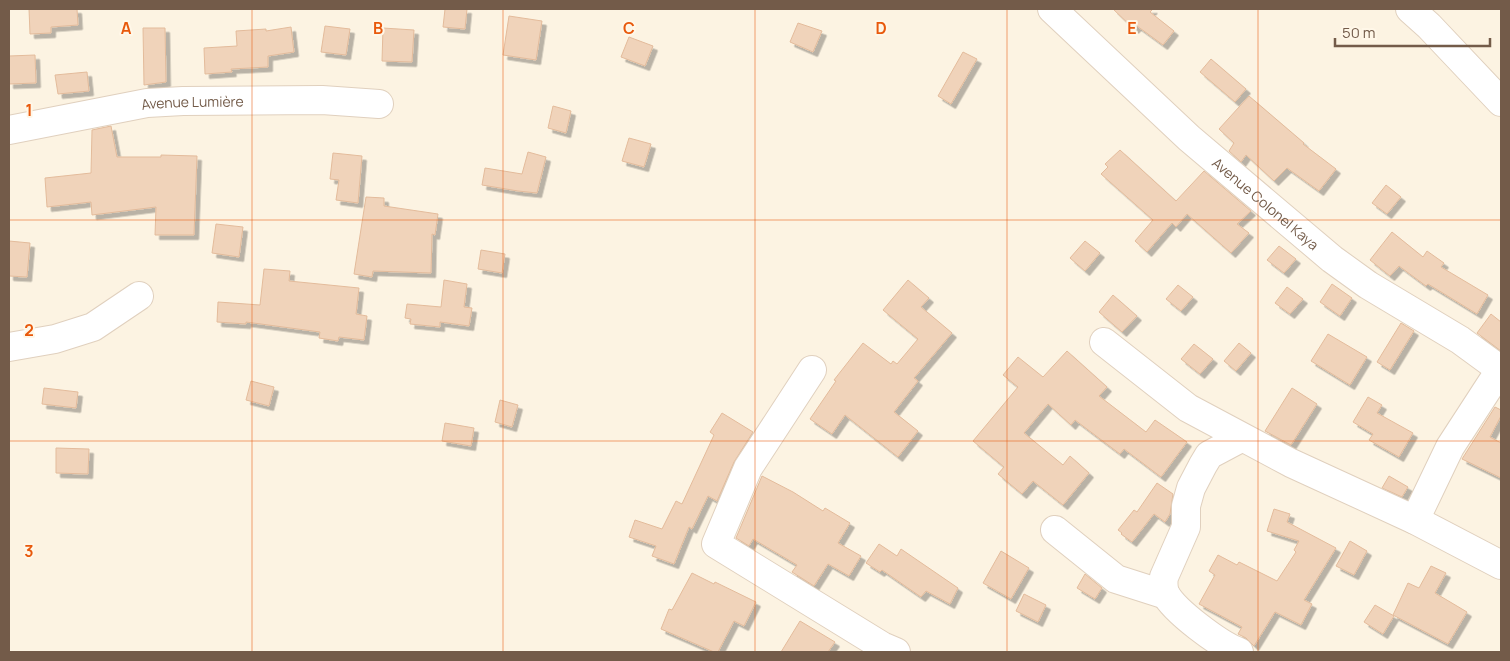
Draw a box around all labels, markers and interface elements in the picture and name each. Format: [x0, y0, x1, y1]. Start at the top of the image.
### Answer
scale bar [1335, 15, 1490, 47]
text: A [121, 17, 132, 39]
text: B [373, 17, 383, 39]
text: C [623, 17, 635, 39]
text: D [875, 17, 887, 39]
text: E [1127, 17, 1137, 39]
text: 50 m [1342, 22, 1376, 43]
street label: Avenue Lumière [139, 91, 244, 113]
text: 1 [25, 99, 33, 121]
street label: Avenue Colonel Kaya [1209, 153, 1323, 254]
text: 2 [24, 319, 34, 341]
text: 3 [24, 540, 34, 562]

